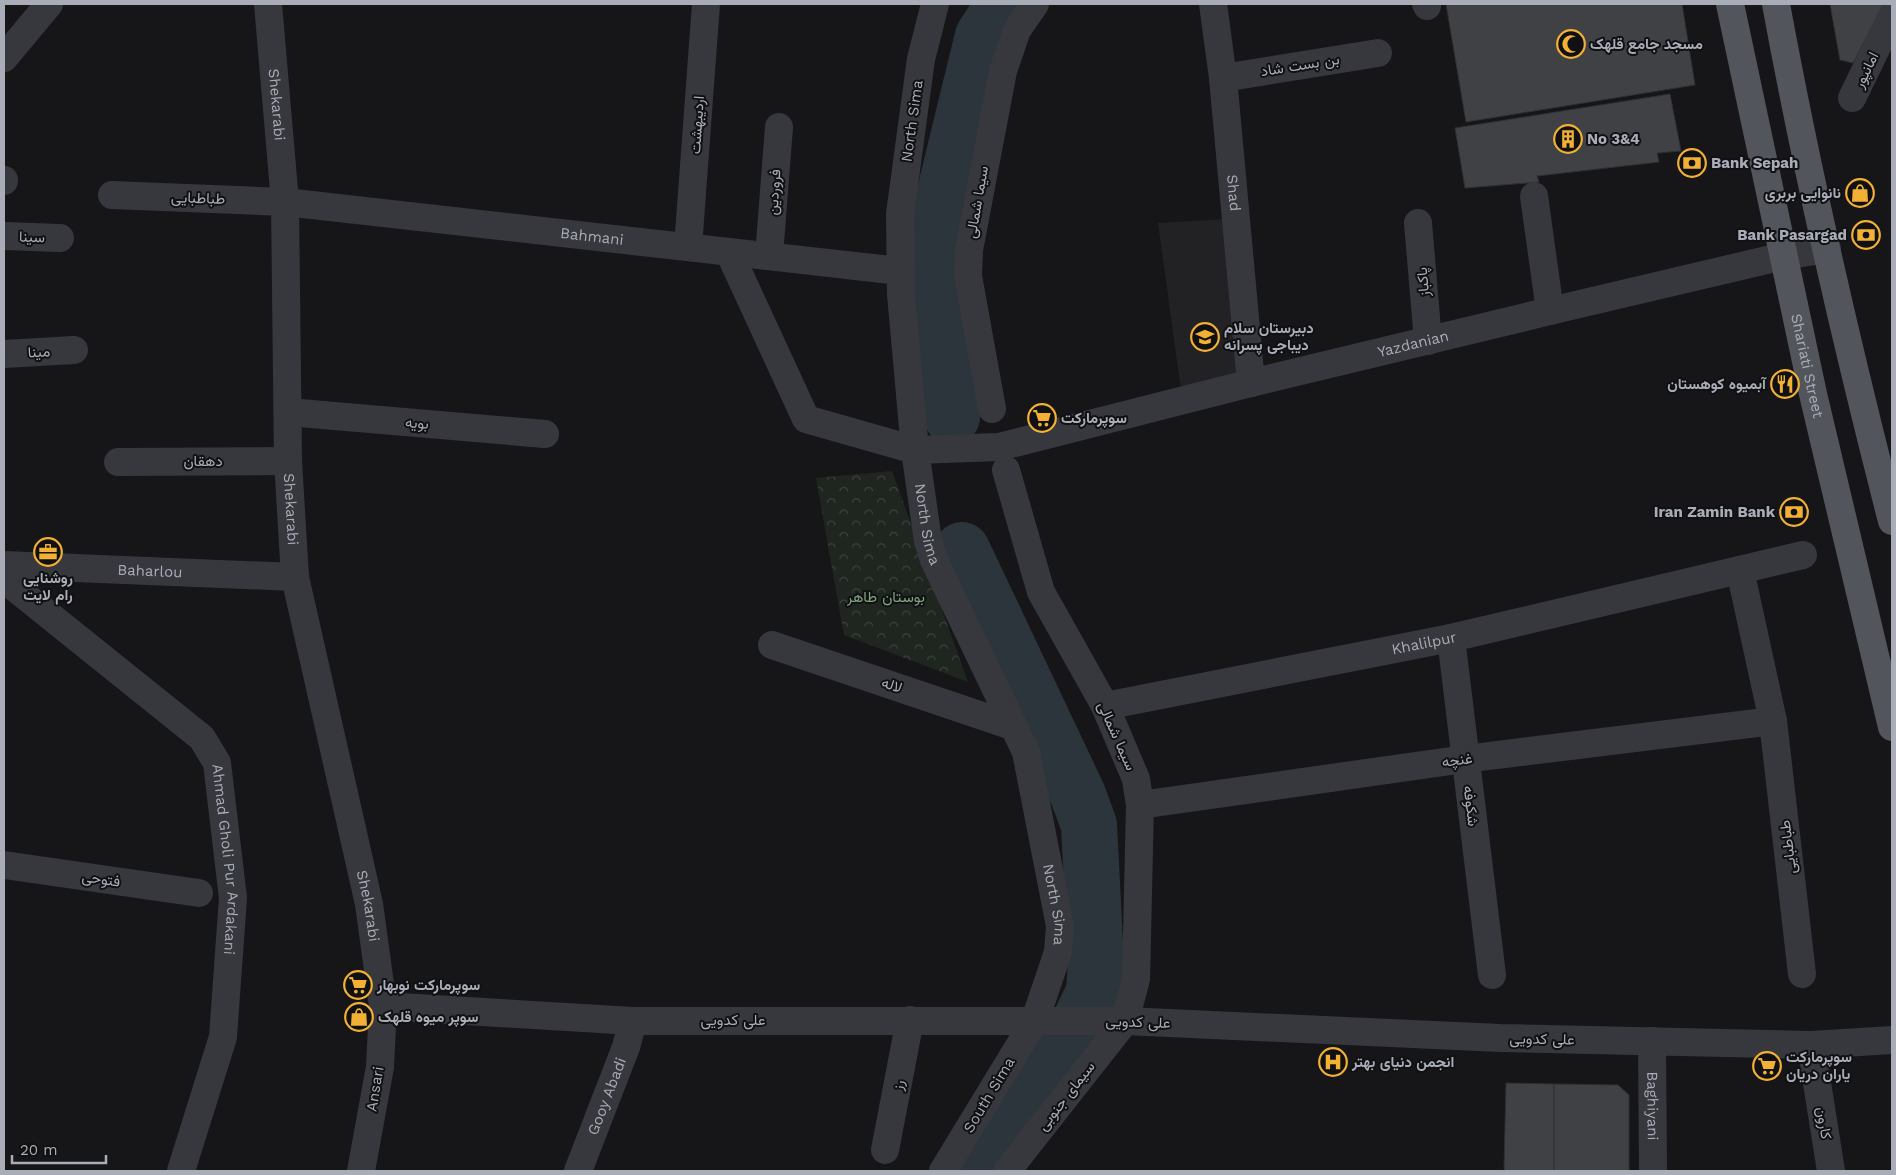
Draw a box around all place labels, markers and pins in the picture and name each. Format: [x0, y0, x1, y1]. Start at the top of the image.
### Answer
mosque icon: مسجد جامع قلهک [1556, 29, 1586, 59]
place label: مسجد جامع قلهک [1590, 35, 1703, 54]
building icon: No 3&4 [1553, 124, 1583, 154]
place label: No 3&4 [1587, 130, 1640, 148]
bank icon: Bank Sepah [1677, 148, 1707, 178]
place label: Bank Sepah [1711, 154, 1798, 172]
shop icon: نانوایی بربری [1845, 178, 1875, 208]
place label: نانوایی بربری [1765, 184, 1841, 202]
bank icon: Bank Pasargad [1851, 220, 1881, 250]
place label: Bank Pasargad [1737, 226, 1847, 244]
place label: دبیرستان سلام دیباجی پسرانه [1224, 319, 1314, 355]
school or university icon: دبیرستان سلام دیباجی پسرانه [1190, 322, 1220, 352]
restaurant icon: آبمیوه کوهستان [1770, 369, 1800, 399]
place label: آبمیوه کوهستان [1667, 375, 1767, 393]
supermarket icon: سوپرمارکت [1027, 403, 1057, 433]
place label: سوپرمارکت [1061, 409, 1127, 428]
bank icon: Iran Zamin Bank [1779, 497, 1809, 527]
place label: Iran Zamin Bank [1654, 503, 1776, 521]
office icon: روشنایی رام لایت [33, 537, 63, 567]
place label: روشنایی رام لایت [23, 569, 73, 605]
supermarket icon: سوپرمارکت نوبهار [343, 970, 373, 1000]
place label: سوپرمارکت نوبهار [376, 976, 480, 995]
shop icon: سوپر میوه قلهک [344, 1002, 374, 1032]
place label: سوپر میوه قلهک [378, 1008, 479, 1027]
hospital icon: انجمن دنیای بهتر [1318, 1047, 1348, 1077]
place label: سوپرمارکت یاران دریان [1786, 1048, 1852, 1083]
supermarket icon: سوپرمارکت یاران دریان [1752, 1051, 1782, 1081]
place label: انجمن دنیای بهتر [1351, 1053, 1454, 1071]

